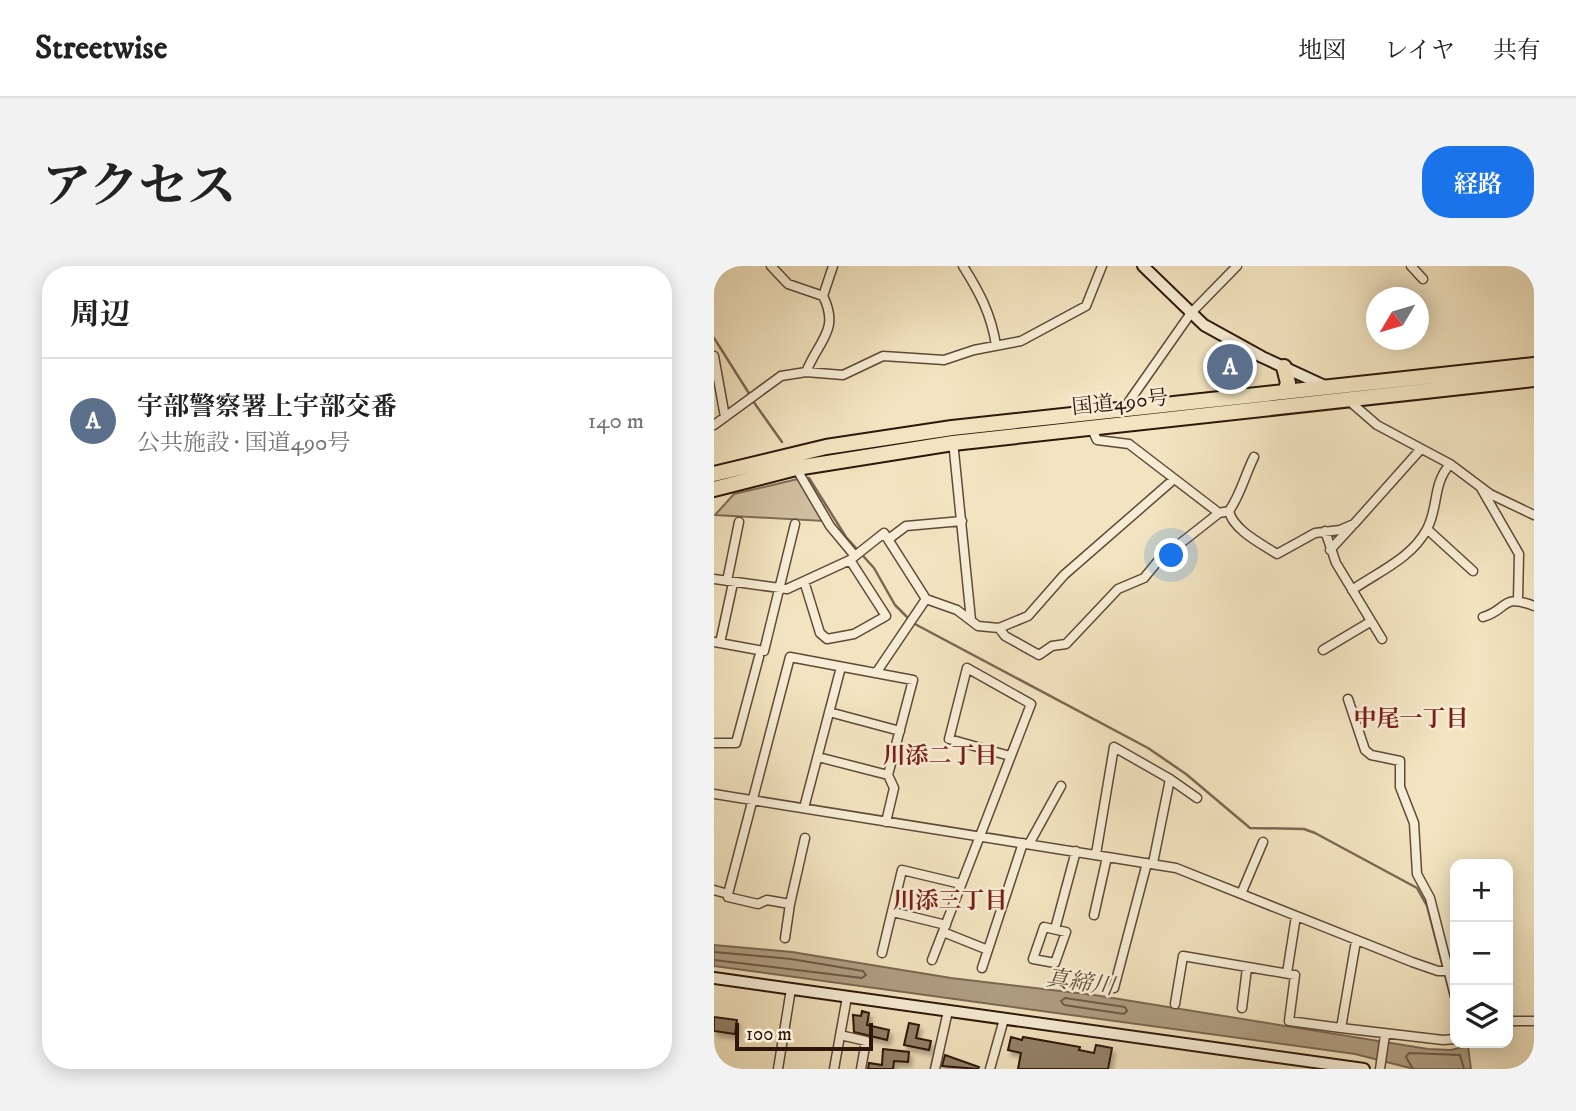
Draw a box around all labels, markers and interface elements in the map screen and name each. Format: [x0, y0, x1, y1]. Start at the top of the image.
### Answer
text: Streetwise [35, 28, 167, 69]
text: 地図 [1298, 36, 1346, 66]
text: レイヤ [1384, 36, 1455, 66]
text: 共有 [1493, 36, 1541, 66]
button: 経路 [1422, 146, 1534, 218]
text: アクセス [42, 157, 237, 219]
north arrow [1366, 287, 1429, 350]
text: 周辺 [70, 297, 130, 334]
pin: A [1207, 341, 1253, 393]
street label: 国道490号 [1070, 385, 1170, 421]
text: 宇部警察署上宇部交番 [137, 391, 397, 424]
text: A [86, 407, 100, 436]
text: 140 m [588, 407, 644, 436]
text: 公共施設 · 国道490号 [137, 429, 351, 458]
your location [1154, 538, 1188, 572]
district label: 中尾一丁目 [1354, 705, 1469, 734]
district label: 川添二丁目 [883, 742, 998, 771]
map controls [1450, 859, 1513, 1048]
button: + [1450, 859, 1513, 922]
district label: 川添三丁目 [893, 887, 1008, 916]
button: − [1450, 922, 1513, 985]
water label: 真締川 [1044, 964, 1119, 1003]
button: layers [1450, 985, 1513, 1048]
scale bar [735, 1020, 873, 1052]
text: 100 m [746, 1023, 792, 1046]

